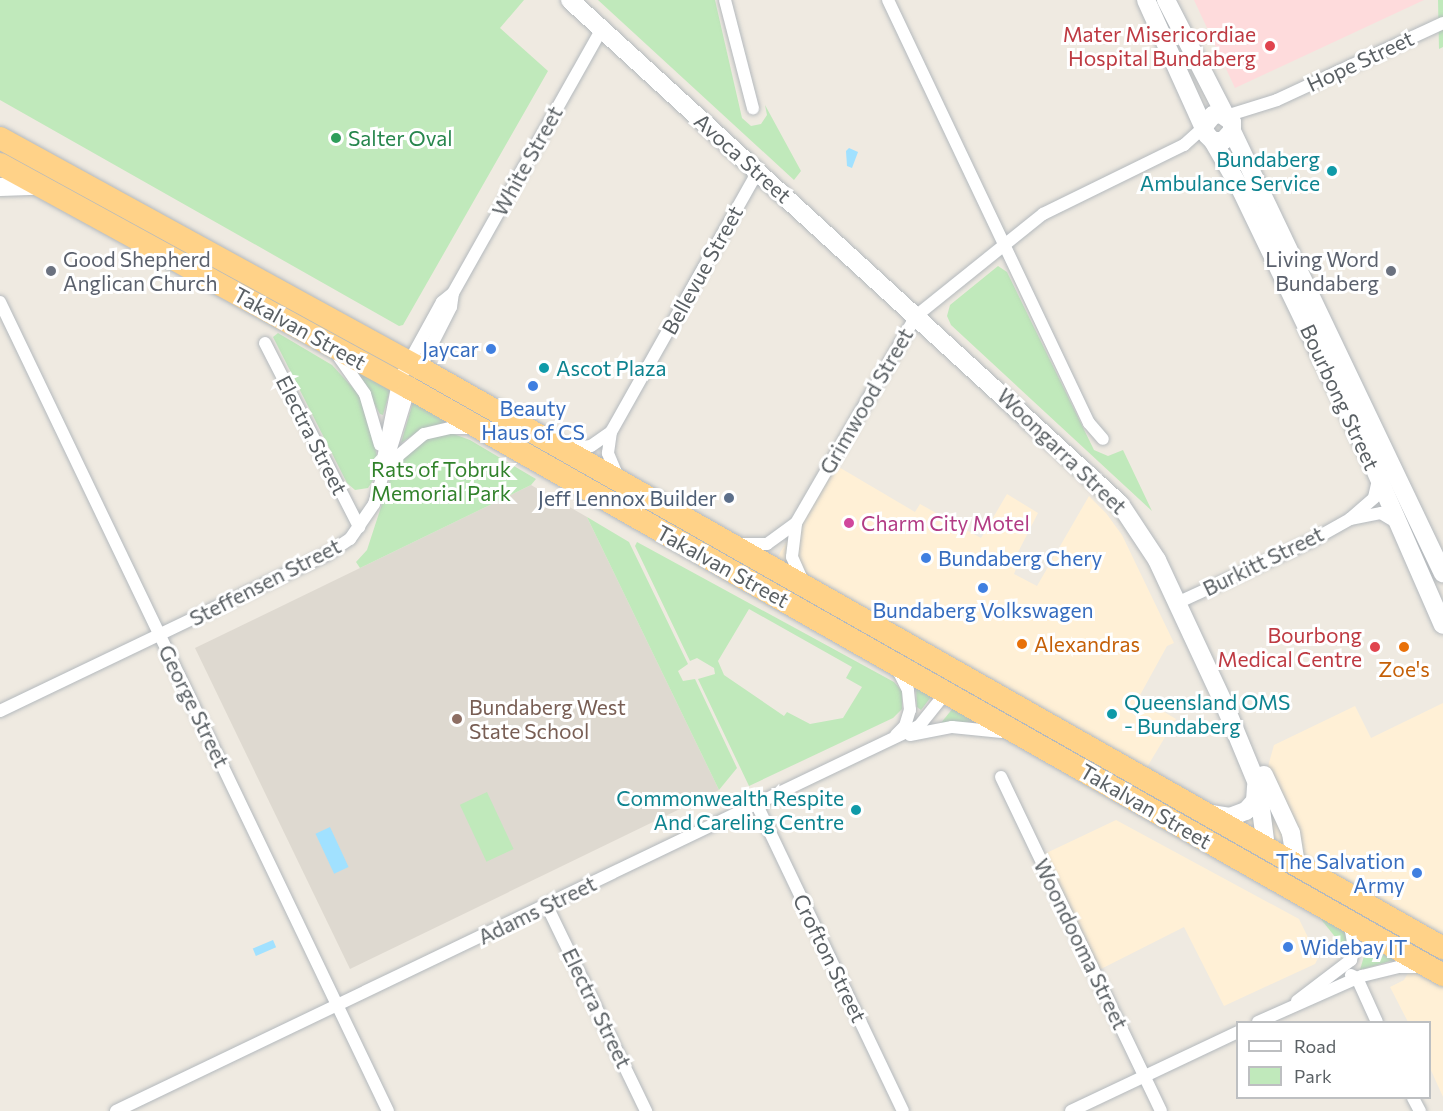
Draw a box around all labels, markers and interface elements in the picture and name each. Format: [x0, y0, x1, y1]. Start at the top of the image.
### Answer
place label: Mater Misericordiae Hospital Bundaberg [1063, 21, 1256, 71]
street label: Hope Street [1302, 25, 1418, 97]
marker: Mater Misericordiae Hospital Bundaberg [1261, 37, 1279, 55]
street label: White Street [486, 102, 568, 220]
street label: Avoca Street [689, 108, 797, 208]
place label: Salter Oval [348, 125, 453, 151]
marker: Salter Oval [329, 131, 343, 145]
place label: Bundaberg Ambulance Service [1140, 146, 1320, 196]
marker: Bundaberg Ambulance Service [1325, 164, 1339, 178]
street label: Bellevue Street [656, 201, 748, 339]
place label: Good Shepherd Anglican Church [63, 246, 218, 296]
place label: Living Word Bundaberg [1265, 246, 1379, 296]
marker: Good Shepherd Anglican Church [44, 264, 58, 278]
marker: Living Word Bundaberg [1384, 264, 1398, 278]
street label: Takalvan Street [229, 281, 371, 375]
street label: Bourbong Street [1295, 320, 1385, 474]
street label: Grimwood Street [814, 324, 918, 478]
place label: Jaycar [422, 336, 479, 362]
marker: Jaycar [484, 342, 498, 356]
place label: Ascot Plaza [556, 355, 666, 381]
marker: Ascot Plaza [537, 361, 551, 375]
street label: Electra Street [271, 371, 353, 499]
marker: Beauty Haus of CS [526, 379, 540, 393]
street label: Woongarra Street [992, 383, 1132, 519]
place label: Beauty Haus of CS [481, 395, 585, 445]
park label: Rats of Tobruk Memorial Park [371, 456, 511, 506]
place label: Jeff Lennox Builder [538, 485, 717, 511]
marker: Jeff Lennox Builder [722, 491, 736, 505]
place label: Charm City Motel [861, 510, 1030, 536]
marker: Charm City Motel [842, 516, 856, 530]
street label: Takalvan Street [652, 519, 794, 613]
street label: Burkitt Street [1199, 521, 1327, 601]
street label: Steffensen Street [185, 533, 345, 631]
place label: Bundaberg Chery [938, 545, 1102, 571]
marker: Bundaberg Chery [919, 551, 933, 565]
marker: Bundaberg Volkswagen [976, 581, 990, 595]
place label: Bundaberg Volkswagen [872, 597, 1094, 623]
place label: Bourbong Medical Centre [1217, 622, 1362, 672]
place label: Alexandras [1034, 631, 1140, 657]
marker: Alexandras [1015, 637, 1029, 651]
marker: Bourbong Medical Centre [1366, 638, 1384, 656]
marker: Zoe's [1397, 640, 1411, 654]
street label: George Street [154, 641, 234, 771]
place label: Zoe's [1378, 656, 1430, 682]
place label: Queensland OMS - Bundaberg [1124, 689, 1290, 739]
place label: Bundaberg West State School [469, 694, 626, 744]
marker: Queensland OMS - Bundaberg [1105, 707, 1119, 721]
marker: Bundaberg West State School [450, 712, 464, 726]
street label: Takalvan Street [1076, 758, 1216, 854]
place label: Commonwealth Respite And Careling Centre [616, 785, 844, 835]
marker: Commonwealth Respite And Careling Centre [849, 803, 863, 817]
place label: The Salvation Army [1276, 848, 1405, 898]
street label: Woondooma Street [1029, 854, 1133, 1034]
marker: The Salvation Army [1410, 866, 1424, 880]
street label: Adams Street [474, 871, 600, 949]
street label: Crofton Street [788, 890, 872, 1026]
place label: Widebay IT [1300, 934, 1407, 960]
marker: Widebay IT [1281, 940, 1295, 954]
street label: Electra Street [557, 944, 637, 1072]
legend [1236, 1021, 1431, 1099]
text: Road [1294, 1035, 1336, 1057]
text: Park [1294, 1065, 1332, 1087]

